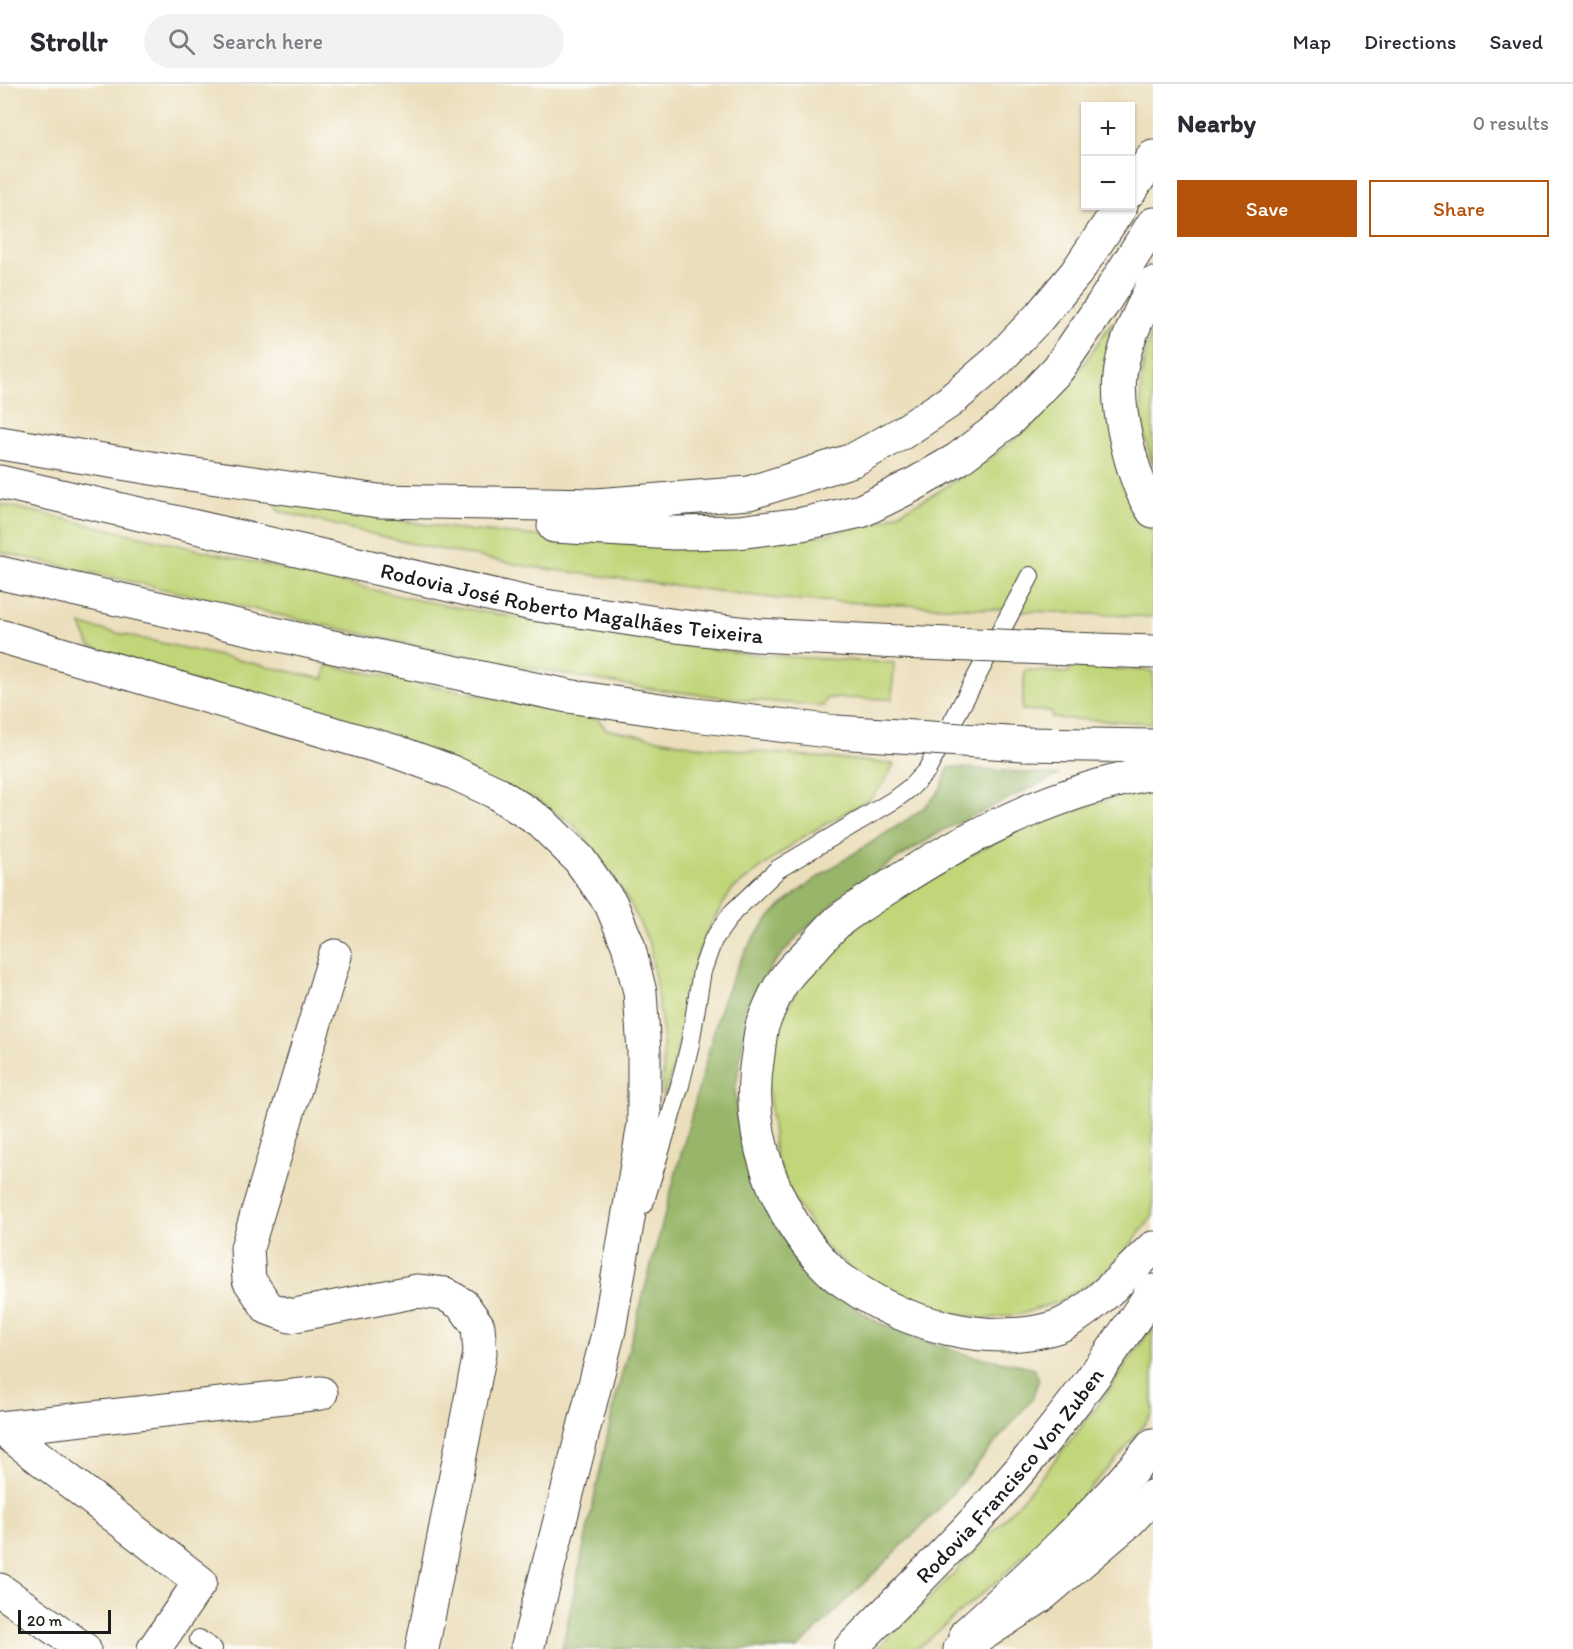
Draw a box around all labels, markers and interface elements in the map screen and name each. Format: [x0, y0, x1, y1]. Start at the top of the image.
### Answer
search box [144, 14, 564, 68]
text: Strollr [30, 24, 108, 58]
icon: search [165, 25, 198, 58]
text: Search here [213, 28, 323, 55]
text: Map [1293, 29, 1331, 54]
text: Directions [1364, 29, 1456, 54]
text: Saved [1489, 29, 1543, 54]
map controls [1081, 102, 1135, 210]
button: + [1081, 102, 1135, 156]
text: Nearby [1177, 107, 1256, 139]
text: 0 results [1473, 111, 1549, 135]
button: − [1081, 156, 1135, 210]
button: Save [1177, 180, 1357, 237]
button: Share [1369, 180, 1549, 237]
street label: Rodovia José Roberto Magalhães Teixeira [378, 556, 764, 649]
street label: Rodovia Francisco Von Zuben [910, 1362, 1109, 1589]
scale bar [18, 1607, 111, 1634]
text: 20 m [27, 1611, 62, 1630]

